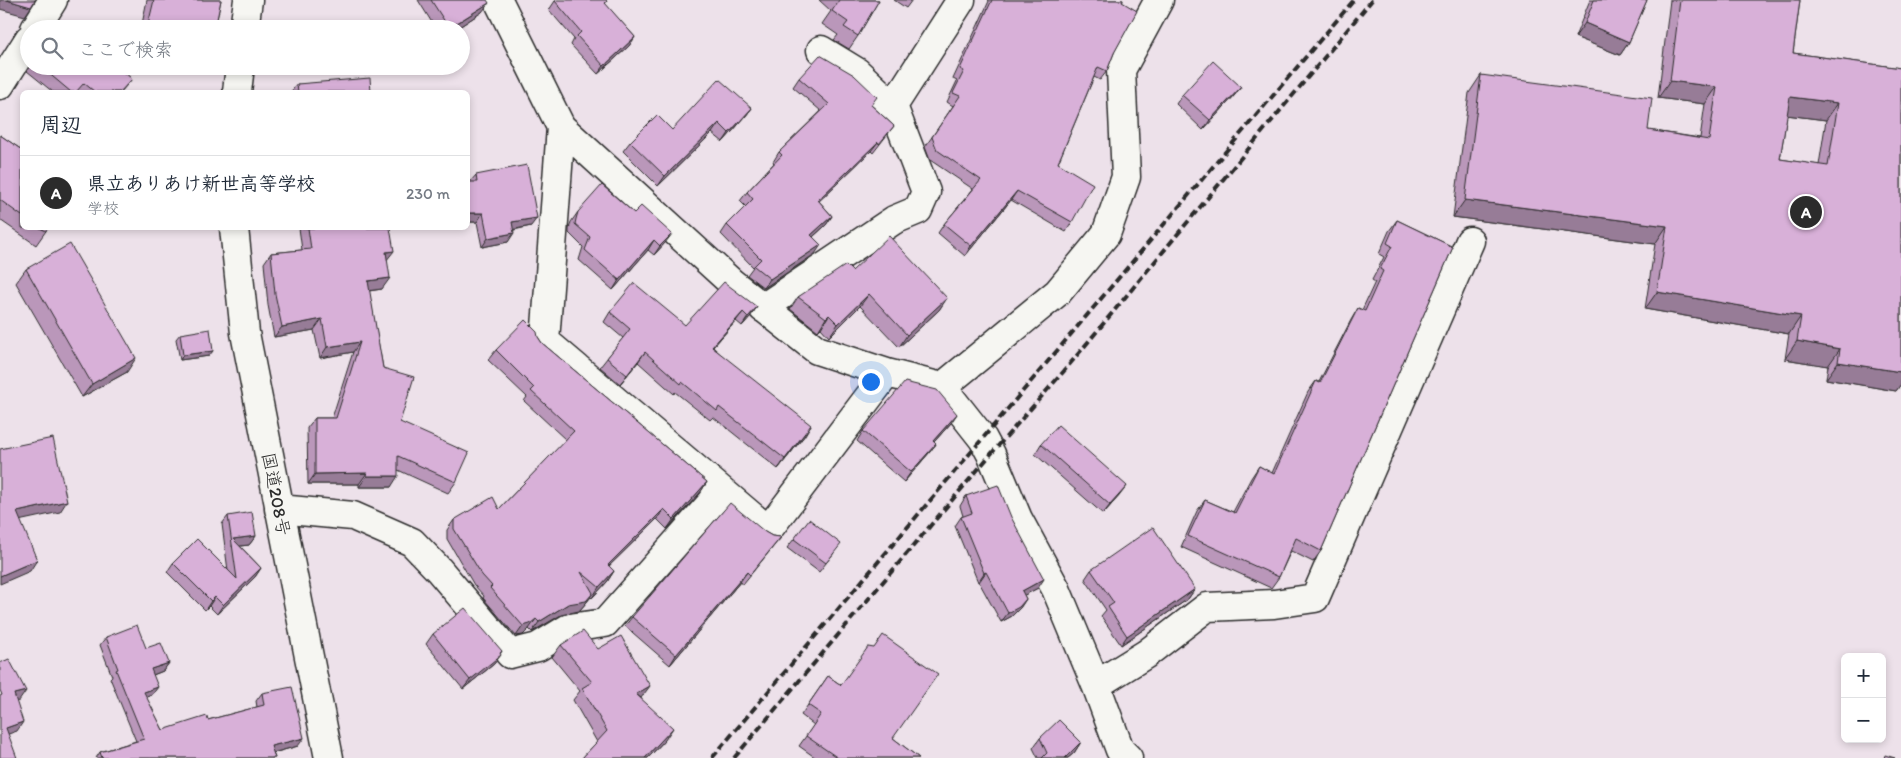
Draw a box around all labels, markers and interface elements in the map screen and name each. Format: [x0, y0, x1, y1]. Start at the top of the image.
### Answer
search box [20, 20, 470, 75]
icon: search [38, 34, 66, 62]
text: ここで検索 [78, 38, 173, 61]
text: 周辺 [40, 112, 82, 137]
text: 県立ありあけ新世高等学校 [87, 172, 316, 195]
text: A [51, 184, 61, 203]
text: 230 m [406, 184, 450, 203]
pin: A [1790, 193, 1822, 231]
text: 学校 [87, 199, 119, 218]
your location [858, 369, 884, 395]
street label: 国道208号 [257, 450, 295, 538]
map controls [1841, 653, 1886, 743]
button: + [1841, 653, 1886, 698]
button: − [1841, 698, 1886, 743]

